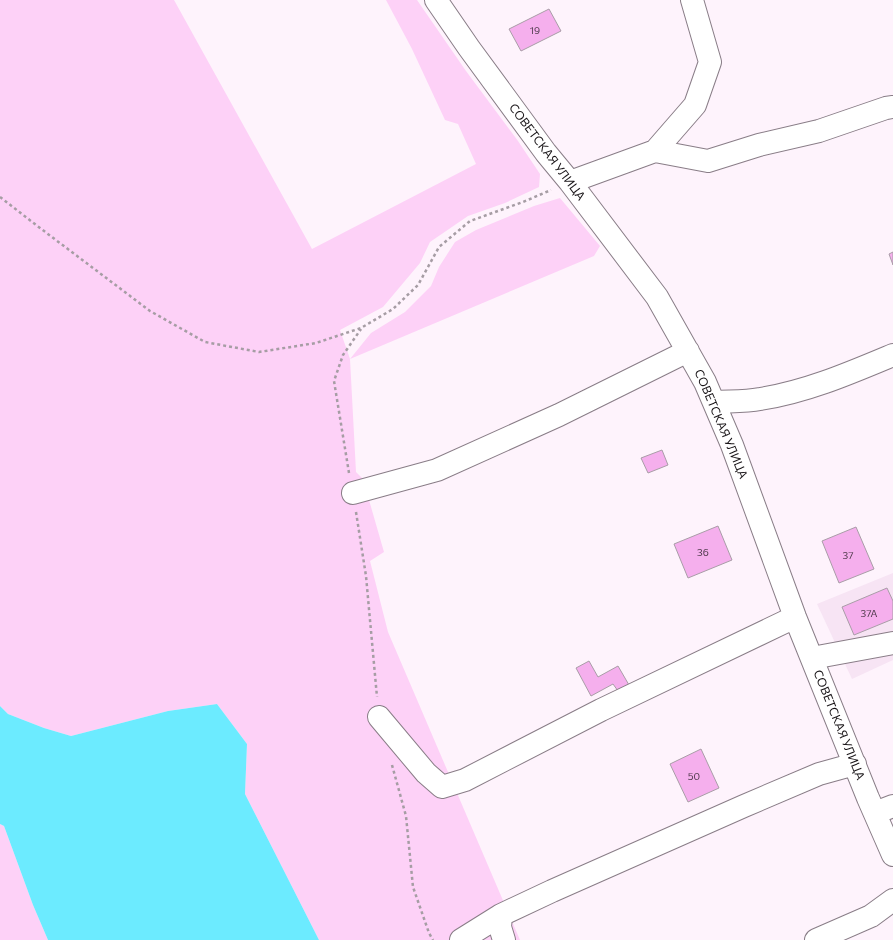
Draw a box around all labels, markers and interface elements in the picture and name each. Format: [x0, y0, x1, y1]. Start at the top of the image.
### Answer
house number: 19 [530, 24, 540, 36]
street label: СОВЕТСКАЯ УЛИЦА [507, 100, 589, 203]
street label: СОВЕТСКАЯ УЛИЦА [693, 367, 751, 480]
house number: 36 [697, 546, 709, 558]
house number: 37 [843, 549, 853, 561]
house number: 37А [861, 607, 878, 619]
street label: СОВЕТСКАЯ УЛИЦА [811, 667, 868, 782]
house number: 50 [688, 770, 700, 782]

